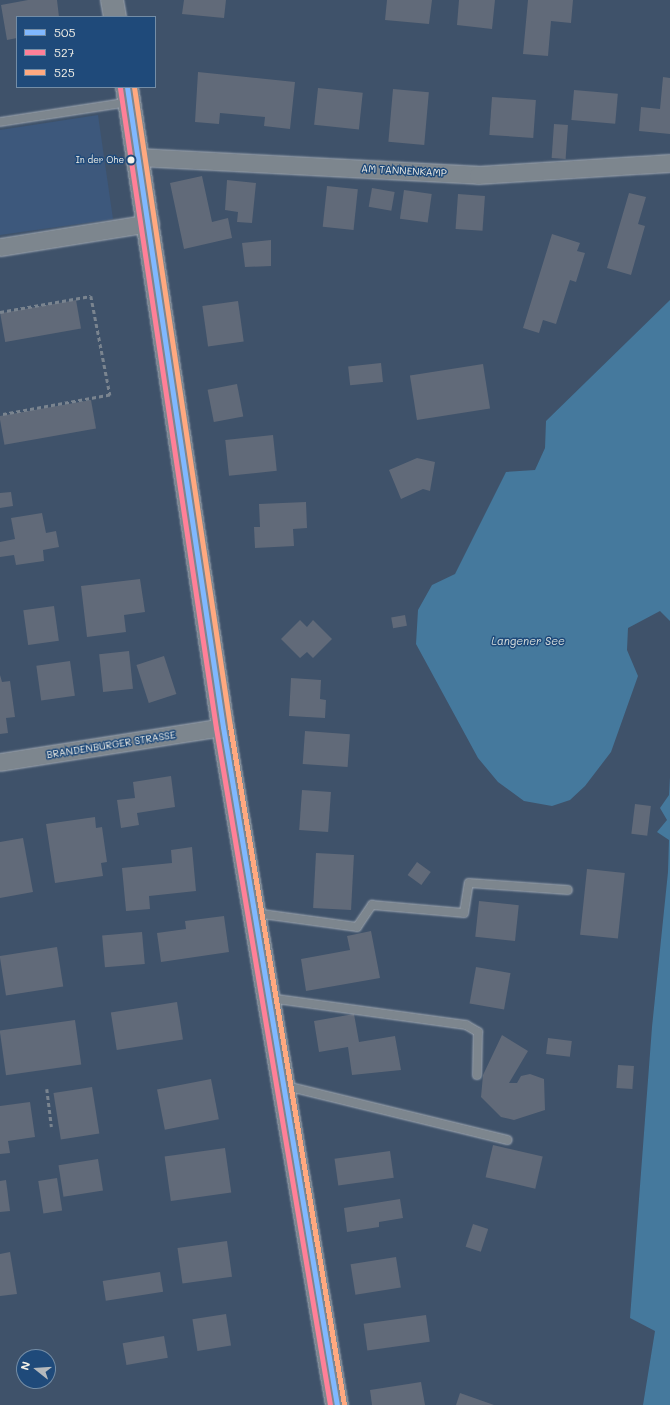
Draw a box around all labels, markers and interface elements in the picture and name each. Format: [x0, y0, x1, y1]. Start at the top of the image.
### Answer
legend [16, 16, 156, 88]
text: 505 [54, 24, 75, 40]
text: 527 [54, 44, 74, 60]
text: 525 [54, 64, 75, 80]
place label: In der Ohe [76, 155, 124, 165]
marker: In der Ohe [126, 155, 136, 165]
street label: AM TANNENKAMP [361, 163, 447, 179]
water label: Langener See [491, 634, 565, 648]
street label: BRANDENBURGER STRASSE [46, 729, 176, 761]
north arrow [16, 1349, 56, 1389]
text: N [17, 1359, 33, 1372]

